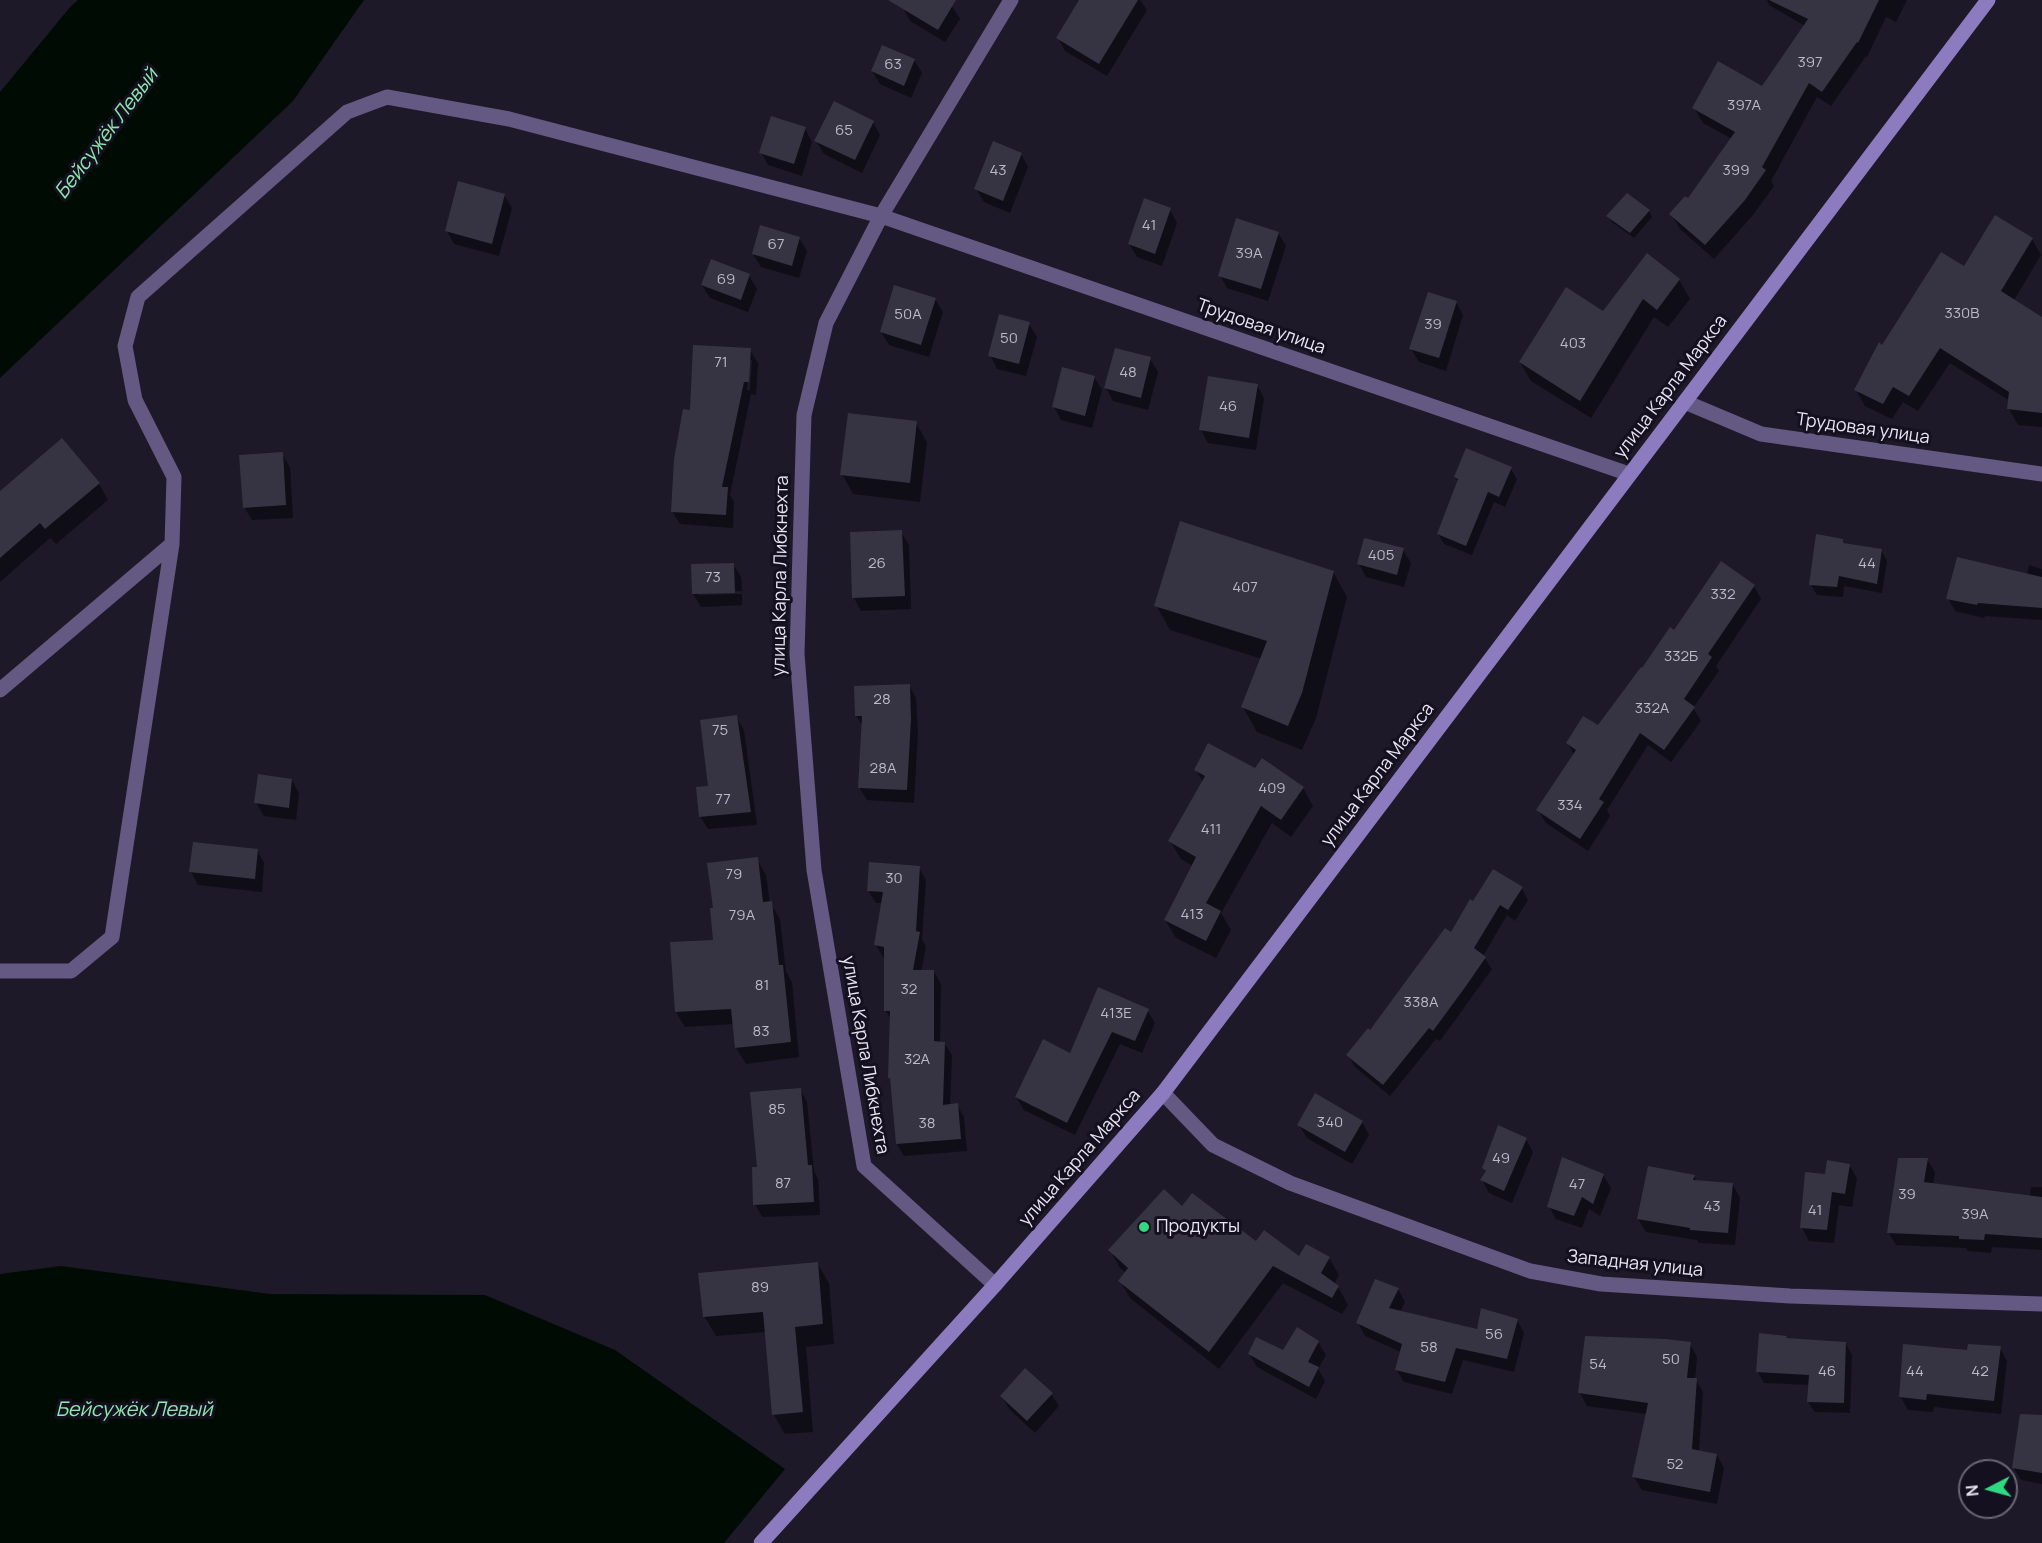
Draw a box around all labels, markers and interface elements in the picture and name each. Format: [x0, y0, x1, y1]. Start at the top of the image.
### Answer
house number: 397 [1798, 54, 1822, 72]
house number: 63 [884, 56, 902, 74]
water label: Бейсужёк Левый [50, 64, 164, 204]
house number: 397А [1727, 97, 1761, 115]
house number: 65 [835, 122, 853, 140]
house number: 43 [989, 162, 1007, 180]
house number: 399 [1723, 162, 1749, 180]
house number: 41 [1142, 217, 1156, 235]
house number: 67 [768, 236, 784, 254]
house number: 39А [1235, 245, 1263, 263]
house number: 69 [717, 271, 735, 289]
street label: Трудовая улица [1194, 295, 1328, 359]
house number: 330В [1945, 305, 1979, 323]
house number: 50А [894, 306, 922, 324]
street label: улица Карла Маркса [1610, 311, 1732, 463]
house number: 39 [1424, 316, 1442, 334]
house number: 50 [1000, 330, 1018, 348]
house number: 403 [1560, 335, 1586, 353]
house number: 71 [714, 354, 728, 372]
house number: 48 [1119, 364, 1137, 382]
house number: 46 [1219, 398, 1237, 416]
street label: Трудовая улица [1795, 409, 1931, 449]
street label: улица Карла Либкнехта [768, 475, 794, 677]
house number: 405 [1368, 547, 1394, 565]
house number: 26 [868, 555, 886, 573]
house number: 44 [1858, 555, 1876, 573]
house number: 73 [705, 569, 721, 587]
house number: 407 [1232, 579, 1258, 597]
house number: 332 [1710, 586, 1736, 604]
house number: 332Б [1664, 648, 1698, 666]
house number: 28 [873, 691, 891, 709]
street label: улица Карла Маркса [1317, 699, 1439, 851]
house number: 332А [1635, 700, 1669, 718]
house number: 75 [712, 722, 728, 740]
house number: 28А [870, 760, 896, 778]
house number: 409 [1258, 780, 1286, 798]
house number: 77 [715, 791, 731, 809]
house number: 334 [1557, 797, 1583, 815]
house number: 411 [1201, 821, 1221, 839]
house number: 79 [726, 866, 742, 884]
house number: 30 [885, 870, 903, 888]
house number: 413 [1181, 906, 1203, 924]
house number: 79А [729, 907, 755, 925]
street label: улица Карла Либкнехта [837, 954, 893, 1156]
house number: 81 [755, 977, 769, 995]
house number: 32 [901, 981, 917, 999]
house number: 338А [1404, 994, 1438, 1012]
house number: 413Е [1100, 1005, 1132, 1023]
house number: 83 [752, 1023, 770, 1041]
house number: 32А [904, 1051, 930, 1069]
street label: улица Карла Маркса [1015, 1085, 1145, 1231]
house number: 85 [768, 1101, 786, 1119]
house number: 340 [1317, 1114, 1343, 1132]
house number: 38 [918, 1115, 936, 1133]
house number: 49 [1492, 1150, 1510, 1168]
house number: 87 [775, 1175, 791, 1193]
house number: 47 [1569, 1176, 1585, 1194]
house number: 39 [1898, 1186, 1916, 1204]
house number: 43 [1703, 1198, 1721, 1216]
house number: 41 [1808, 1202, 1822, 1220]
house number: 39А [1961, 1206, 1989, 1224]
place label: Продукты [1156, 1216, 1240, 1238]
marker: Продукты [1137, 1220, 1151, 1234]
street label: Западная улица [1566, 1246, 1704, 1282]
house number: 89 [751, 1279, 769, 1297]
house number: 56 [1485, 1326, 1503, 1344]
house number: 58 [1420, 1339, 1438, 1357]
house number: 50 [1662, 1351, 1680, 1369]
house number: 54 [1589, 1356, 1607, 1374]
house number: 46 [1818, 1363, 1836, 1381]
house number: 44 [1906, 1363, 1924, 1381]
house number: 42 [1971, 1363, 1989, 1381]
water label: Бейсужёк Левый [56, 1398, 212, 1422]
house number: 52 [1667, 1456, 1683, 1474]
north arrow [1958, 1459, 2018, 1519]
text: N [1961, 1484, 1984, 1498]

